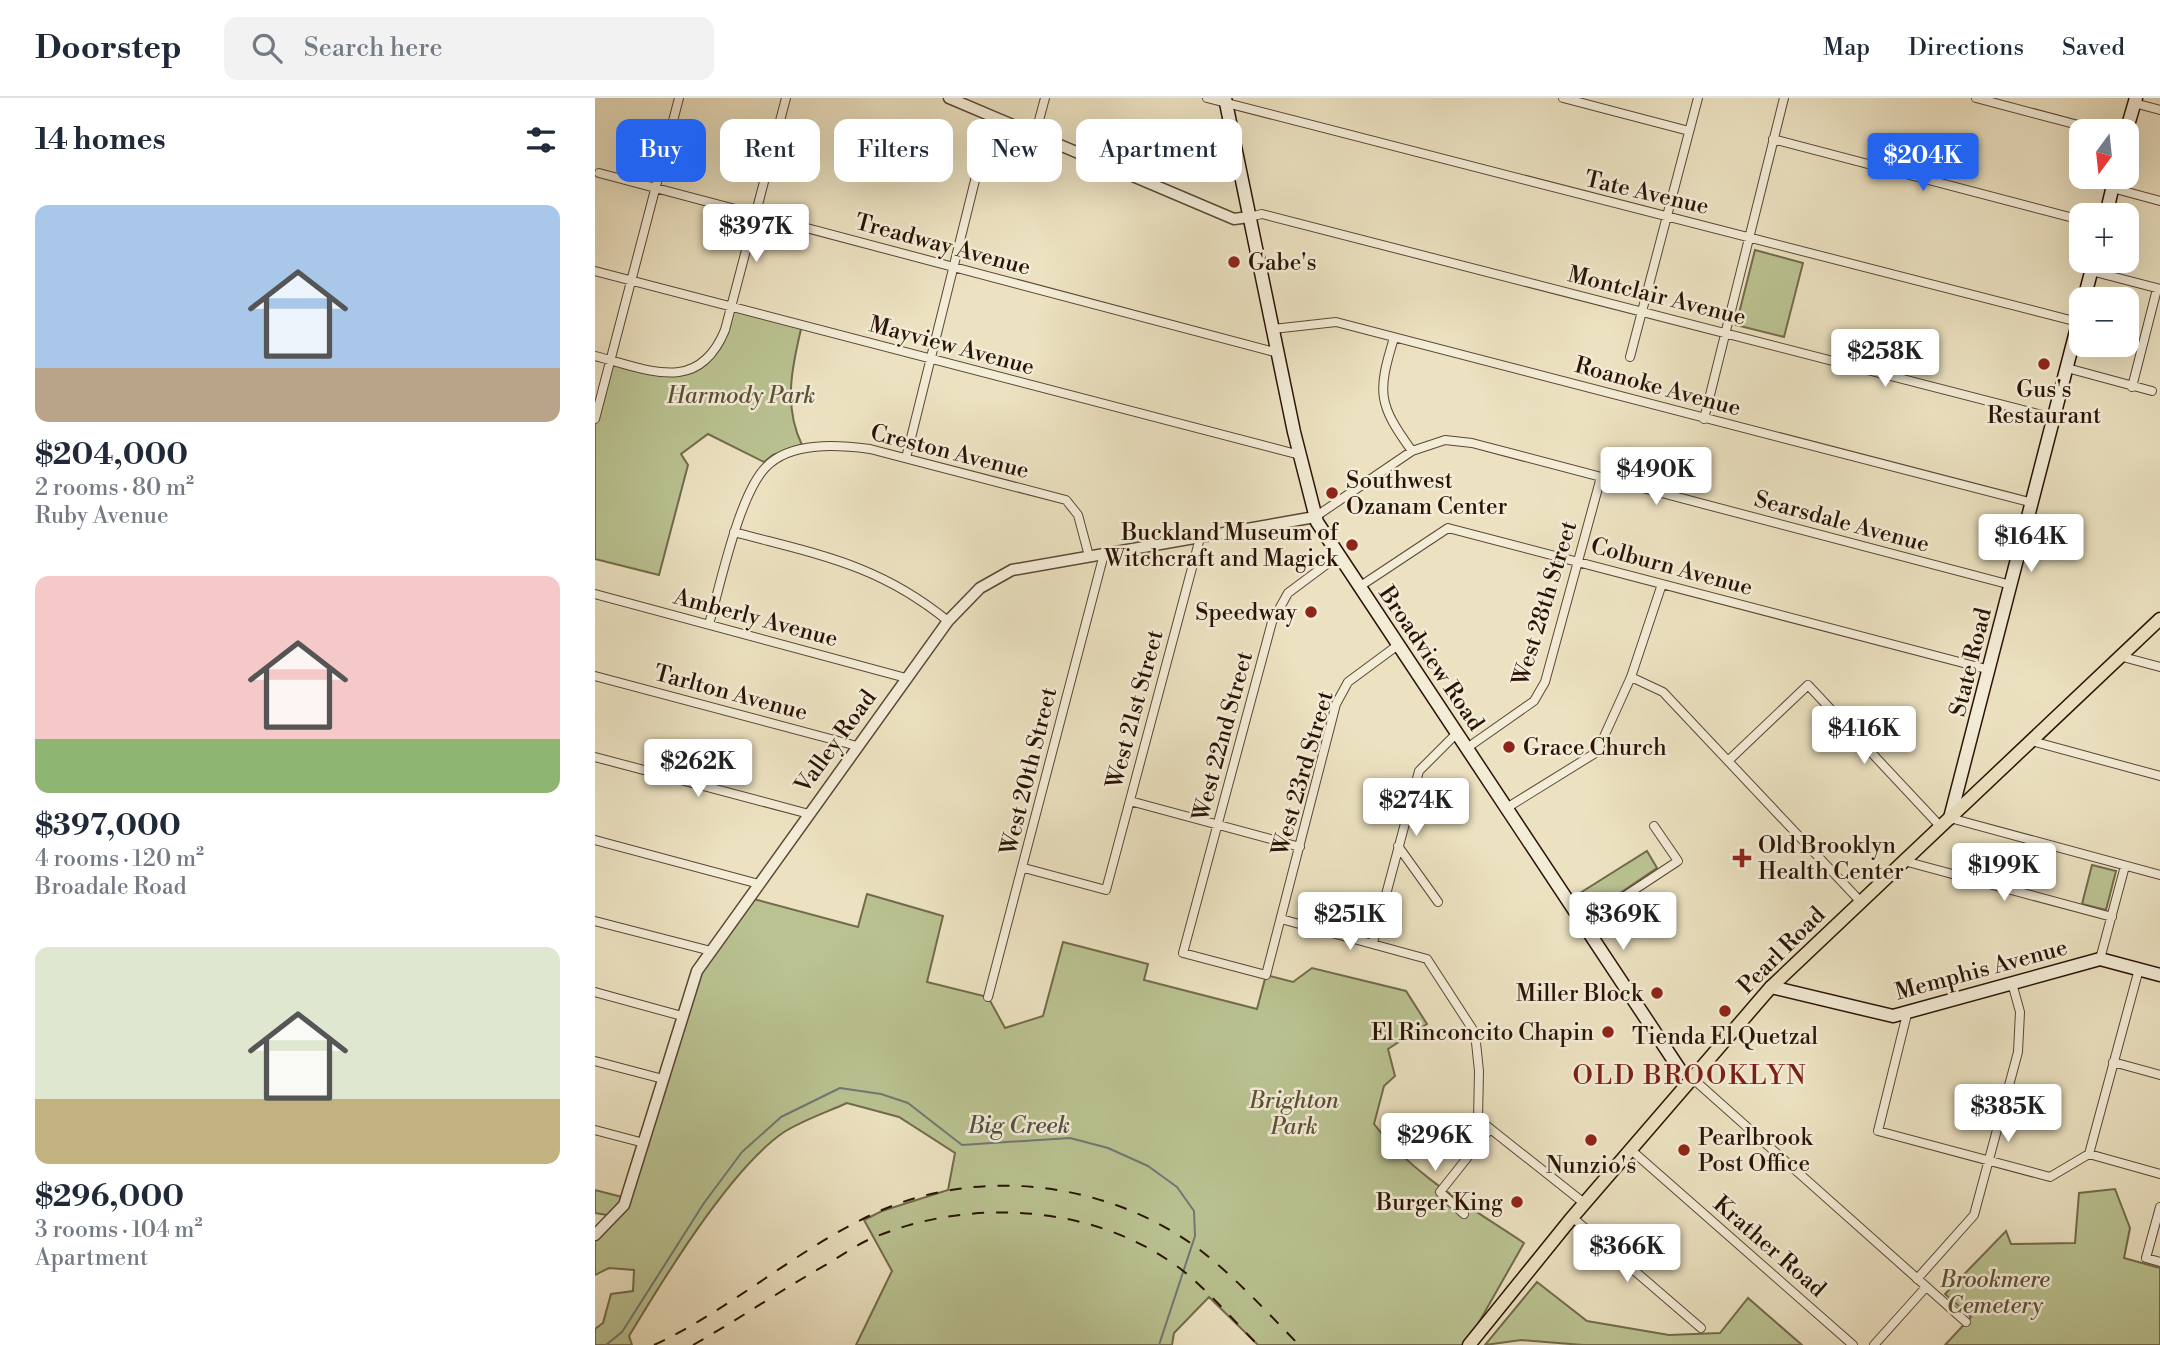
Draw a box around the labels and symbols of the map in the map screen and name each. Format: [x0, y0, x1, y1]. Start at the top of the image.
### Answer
north arrow [2069, 119, 2139, 189]
pin: $204K [1874, 134, 1972, 193]
street label: Tate Avenue [1582, 165, 1712, 221]
pin: $397K [707, 204, 805, 264]
street label: Treadway Avenue [852, 208, 1034, 282]
place label: Gabe's [1248, 249, 1317, 277]
marker: Gabe's [1226, 254, 1242, 270]
street label: Montclair Avenue [1565, 260, 1749, 332]
street label: Mayview Avenue [866, 310, 1037, 381]
pin: $258K [1836, 330, 1934, 389]
street label: Roanoke Avenue [1572, 351, 1744, 423]
marker: Gus's Restaurant [2036, 356, 2052, 372]
place label: Gus's Restaurant [1987, 376, 2101, 430]
park label: Harmody Park [666, 382, 815, 410]
street label: Creston Avenue [868, 419, 1032, 485]
pin: $490K [1607, 448, 1705, 507]
place label: Southwest Ozanam Center [1346, 467, 1508, 521]
marker: Southwest Ozanam Center [1324, 485, 1340, 501]
street label: Searsdale Avenue [1751, 485, 1932, 559]
pin: $164K [1982, 514, 2080, 574]
street label: West 28th Street [1506, 518, 1583, 690]
place label: Buckland Museum of Witchcraft and Magick [1103, 519, 1340, 573]
street label: Colburn Avenue [1588, 532, 1756, 602]
marker: Buckland Museum of Witchcraft and Magick [1344, 537, 1360, 553]
street label: Broadview Road [1372, 580, 1490, 736]
street label: Amberly Avenue [670, 582, 841, 653]
place label: Speedway [1195, 599, 1298, 627]
marker: Speedway [1303, 604, 1319, 620]
street label: State Road [1944, 605, 1998, 719]
street label: West 21st Street [1100, 627, 1170, 793]
street label: West 22nd Street [1187, 648, 1259, 825]
street label: Tarlton Avenue [651, 659, 811, 727]
street label: West 20th Street [994, 684, 1063, 859]
street label: Valley Road [788, 685, 883, 799]
street label: West 23rd Street [1266, 688, 1340, 860]
pin: $416K [1815, 706, 1913, 766]
place label: Grace Church [1523, 734, 1667, 762]
marker: Grace Church [1501, 739, 1517, 755]
pin: $262K [649, 740, 747, 799]
pin: $274K [1367, 778, 1465, 838]
place label: Old Brooklyn Health Center [1758, 832, 1904, 886]
pin: $199K [1955, 844, 2053, 903]
marker: Old Brooklyn Health Center [1732, 848, 1752, 868]
pin: $251K [1301, 892, 1399, 952]
pin: $369K [1574, 892, 1672, 952]
street label: Pearl Road [1732, 901, 1831, 1000]
street label: Memphis Avenue [1892, 934, 2070, 1006]
place label: Miller Block [1516, 980, 1644, 1008]
marker: Miller Block [1649, 985, 1665, 1001]
marker: Tienda El Quetzal [1717, 1003, 1733, 1019]
place label: El Rinconcito Chapin [1371, 1019, 1594, 1047]
place label: Tienda El Quetzal [1632, 1023, 1818, 1051]
marker: El Rinconcito Chapin [1600, 1024, 1616, 1040]
district label: OLD BROOKLYN [1572, 1060, 1808, 1092]
pin: $385K [1959, 1084, 2057, 1144]
park label: Brighton Park [1248, 1087, 1340, 1141]
water label: Big Creek [967, 1111, 1070, 1141]
pin: $296K [1386, 1114, 1484, 1173]
place label: Pearlbrook Post Office [1698, 1124, 1814, 1178]
marker: Nunzio's [1583, 1132, 1599, 1148]
marker: Pearlbrook Post Office [1676, 1142, 1692, 1158]
place label: Nunzio's [1546, 1152, 1636, 1180]
place label: Burger King [1375, 1189, 1503, 1217]
street label: Krather Road [1707, 1190, 1831, 1303]
marker: Burger King [1509, 1194, 1525, 1210]
pin: $366K [1578, 1224, 1676, 1284]
park label: Brookmere Cemetery [1939, 1266, 2050, 1320]

